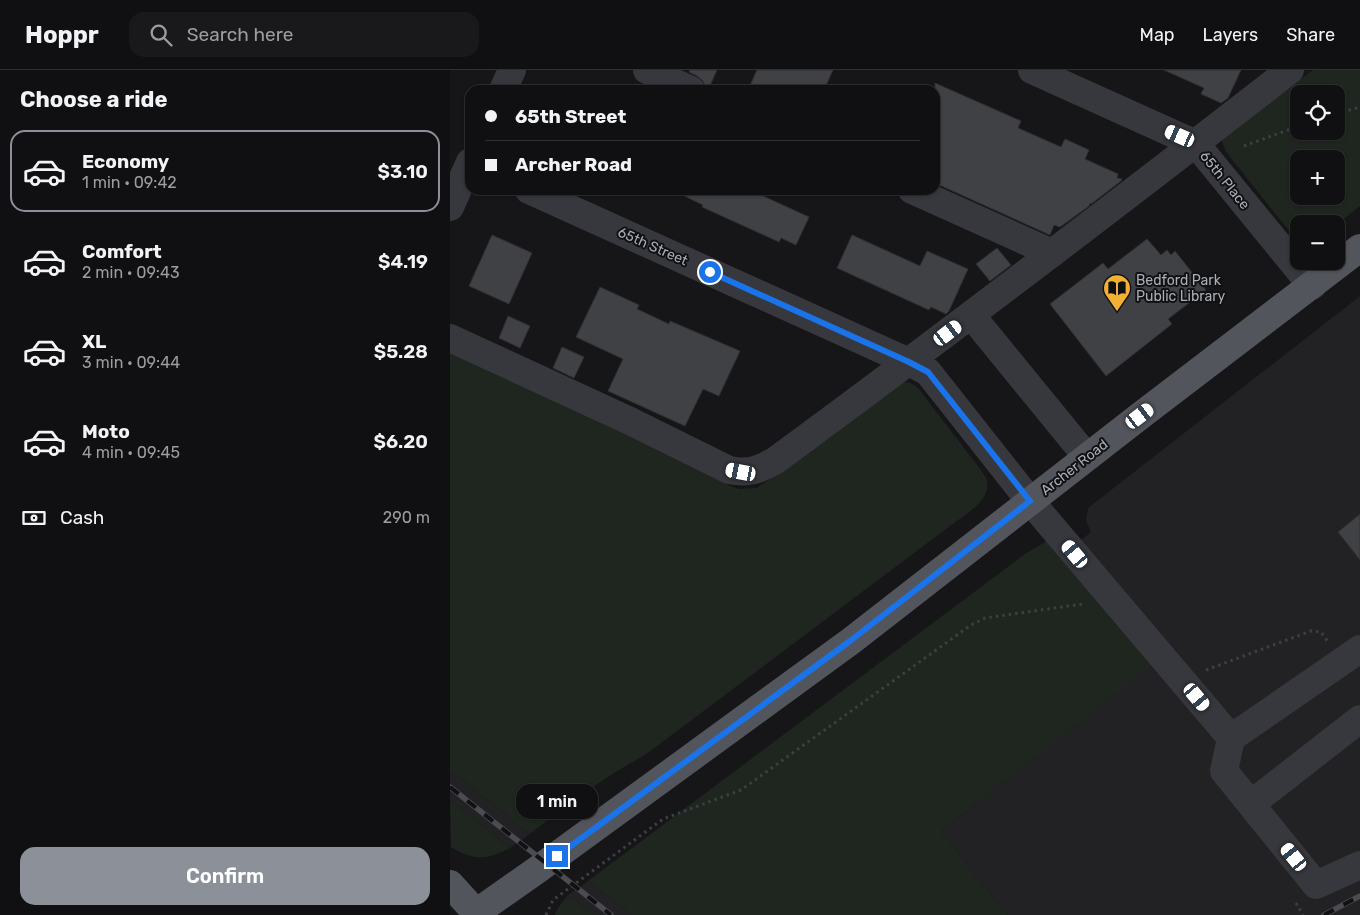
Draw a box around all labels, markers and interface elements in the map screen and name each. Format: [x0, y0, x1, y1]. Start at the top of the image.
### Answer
search box [129, 12, 479, 57]
text: Hoppr [25, 21, 99, 49]
icon: search [147, 21, 175, 49]
text: Search here [187, 23, 293, 46]
text: Map [1140, 24, 1175, 46]
text: Layers [1203, 24, 1258, 46]
text: Share [1286, 24, 1335, 46]
map controls [1290, 85, 1345, 270]
button: locate [1290, 85, 1345, 140]
text: Choose a ride [20, 86, 167, 113]
text: 65th Street [515, 105, 626, 128]
car [1163, 123, 1196, 149]
street label: 65th Place [1196, 148, 1253, 213]
icon: car [22, 149, 67, 194]
text: Economy [82, 150, 169, 173]
button: + [1290, 150, 1345, 205]
text: Archer Road [515, 153, 632, 176]
text: $3.10 [378, 160, 428, 183]
text: 1 min · 09:42 [82, 173, 177, 192]
button: − [1290, 215, 1345, 270]
street label: 65th Street [615, 224, 691, 270]
icon: car [22, 239, 67, 284]
text: Comfort [82, 240, 162, 263]
text: $4.19 [378, 250, 428, 273]
route start [699, 261, 721, 283]
text: 2 min · 09:43 [82, 263, 180, 282]
place label: Bedford Park Public Library [1136, 272, 1226, 305]
library icon: Bedford Park Public Library [1102, 273, 1132, 312]
car [931, 318, 964, 348]
icon: car [22, 329, 67, 374]
text: XL [82, 330, 106, 353]
text: $5.28 [374, 340, 428, 363]
text: 3 min · 09:44 [82, 353, 180, 372]
car [1123, 401, 1156, 431]
icon: car [22, 419, 67, 464]
text: Moto [82, 420, 130, 443]
text: $6.20 [373, 430, 428, 453]
street label: Archer Road [1037, 436, 1111, 499]
text: 4 min · 09:45 [82, 443, 180, 462]
car [724, 462, 757, 482]
icon: cash [20, 504, 48, 532]
text: Cash [60, 506, 104, 529]
text: 290 m [383, 508, 430, 527]
car [1059, 538, 1090, 570]
car [1181, 681, 1212, 713]
callout: 1 min [516, 784, 598, 818]
text: 1 min [537, 792, 577, 811]
car [1278, 841, 1309, 873]
route end [546, 845, 568, 867]
button: Confirm [20, 847, 430, 905]

